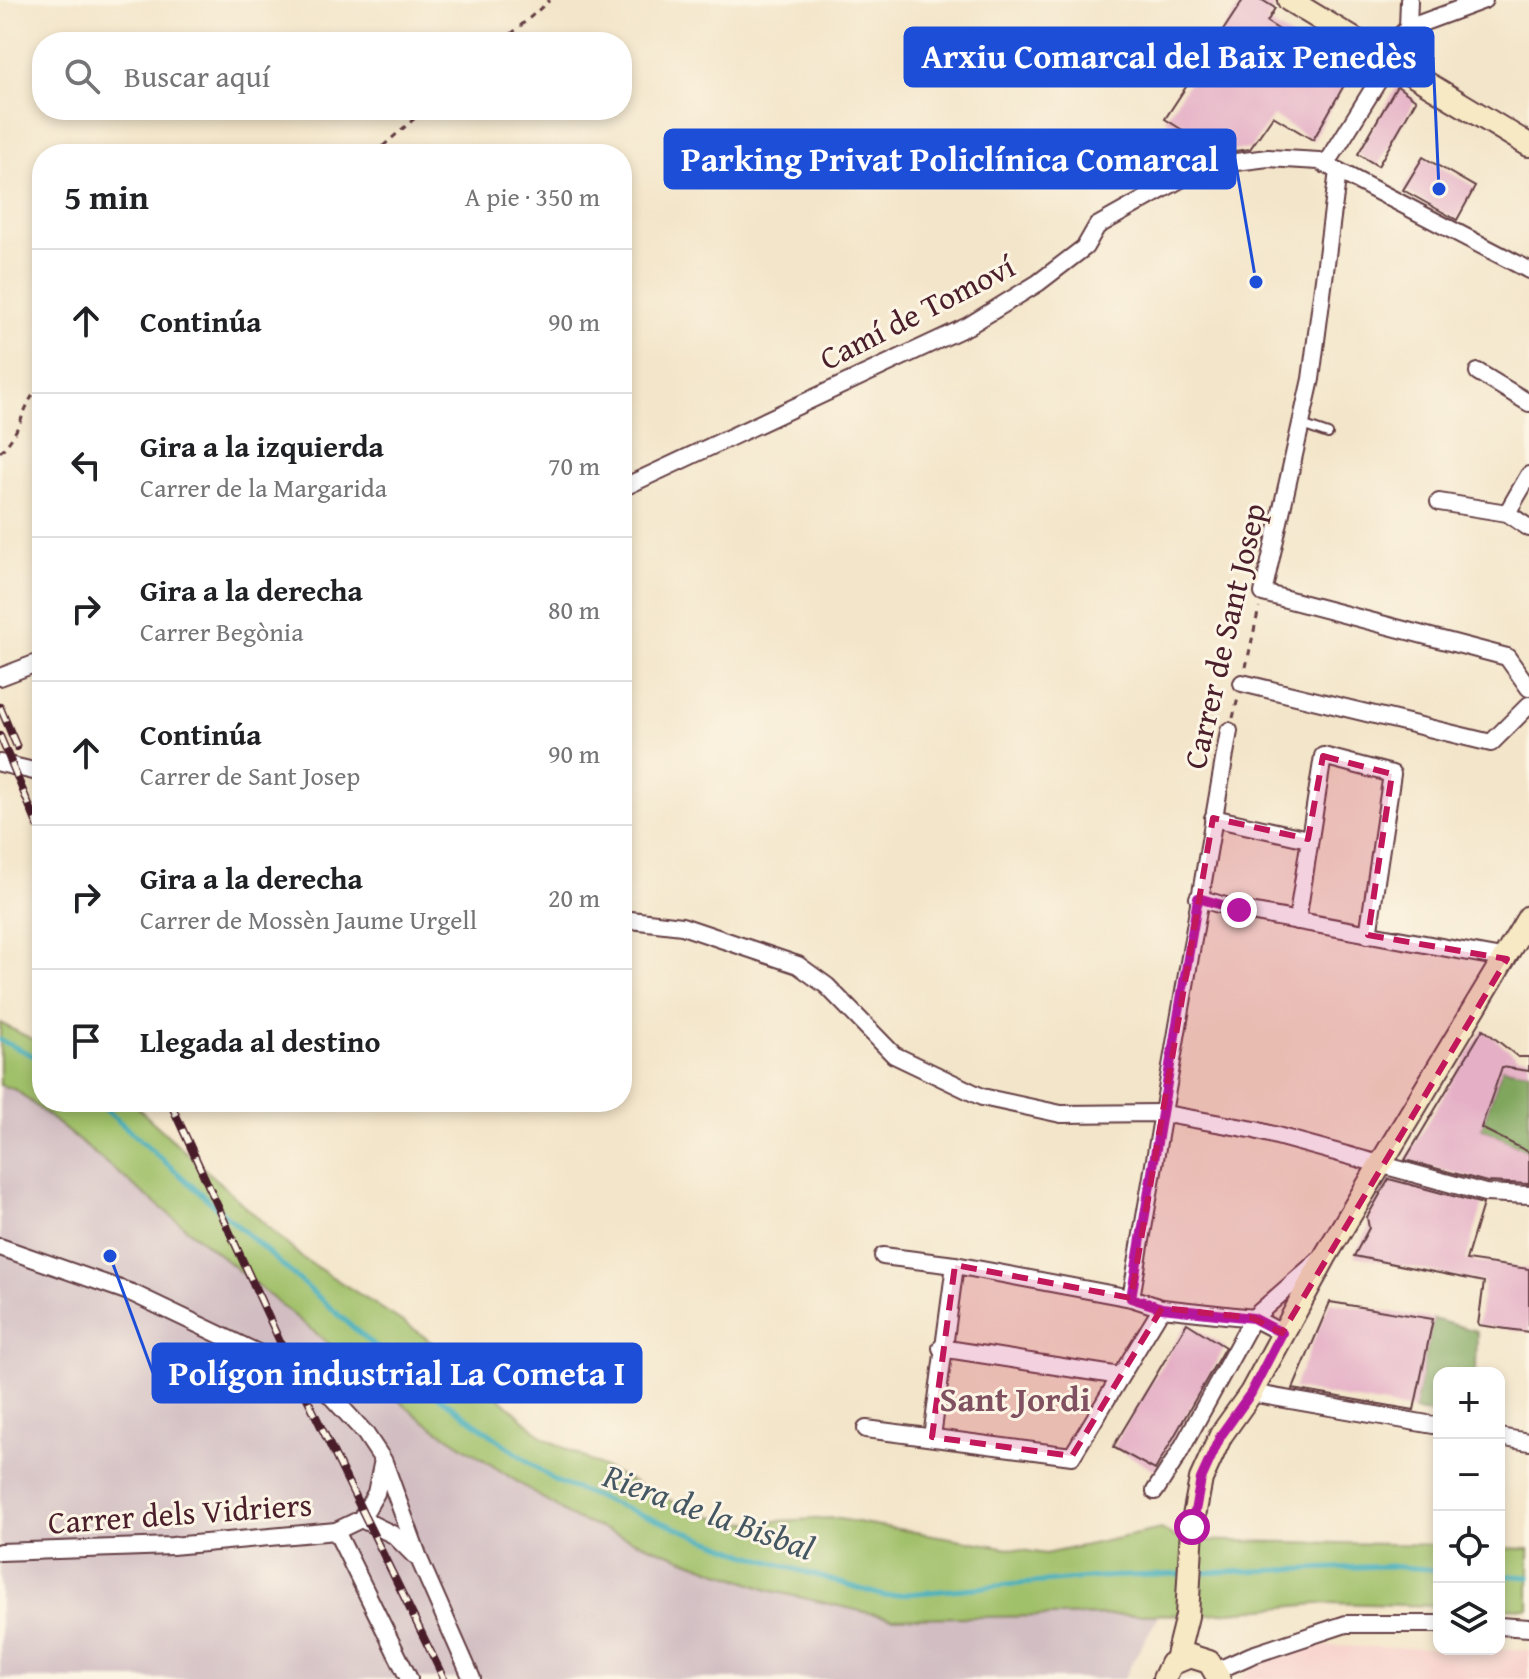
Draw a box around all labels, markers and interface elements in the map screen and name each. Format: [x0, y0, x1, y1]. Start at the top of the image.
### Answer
callout: Arxiu Comarcal del Baix Penedès [905, 28, 1433, 86]
text: Arxiu Comarcal del Baix Penedès [921, 31, 1417, 80]
search box [32, 32, 632, 120]
icon: search [60, 54, 104, 98]
text: Buscar aquí [124, 54, 270, 98]
callout: Parking Privat Policlínica Comarcal [665, 130, 1235, 188]
text: Parking Privat Policlínica Comarcal [681, 134, 1219, 183]
text: 5 min [64, 172, 149, 221]
text: A pie · 350 m [465, 177, 600, 216]
street label: Camí de Tomoví [811, 242, 1024, 381]
icon: ahead [64, 299, 108, 343]
text: Continúa [140, 299, 262, 343]
text: 90 m [548, 302, 600, 341]
text: Gira a la izquierda [140, 424, 384, 468]
icon: left [64, 443, 108, 487]
text: 70 m [548, 446, 600, 485]
text: Carrer de la Margarida [140, 468, 387, 507]
street label: Carrer de Sant Josep [1171, 499, 1277, 773]
text: Gira a la derecha [140, 568, 363, 612]
icon: right [64, 587, 108, 631]
text: 80 m [548, 590, 600, 629]
text: Carrer Begònia [140, 612, 303, 651]
text: Continúa [140, 712, 262, 756]
icon: ahead [64, 731, 108, 775]
text: 90 m [548, 734, 600, 773]
text: Carrer de Sant Josep [140, 756, 360, 795]
text: Gira a la derecha [140, 856, 363, 900]
icon: right [64, 875, 108, 919]
text: 20 m [548, 878, 600, 917]
route end [1221, 892, 1257, 928]
text: Carrer de Mossèn Jaume Urgell [140, 900, 477, 939]
icon: arrive [64, 1019, 108, 1063]
text: Llegada al destino [140, 1019, 381, 1063]
callout: Polígon industrial La Cometa I [153, 1344, 641, 1402]
text: Polígon industrial La Cometa I [169, 1348, 625, 1397]
map controls [1433, 1367, 1505, 1655]
button: + [1433, 1367, 1505, 1439]
district label: Sant Jordi [940, 1374, 1090, 1423]
button: − [1433, 1439, 1505, 1511]
water label: Riera de la Bisbal [596, 1450, 821, 1572]
street label: Carrer dels Vidriers [46, 1480, 314, 1546]
route start [1174, 1509, 1210, 1545]
button: locate [1433, 1511, 1505, 1583]
button: layers [1433, 1583, 1505, 1655]

